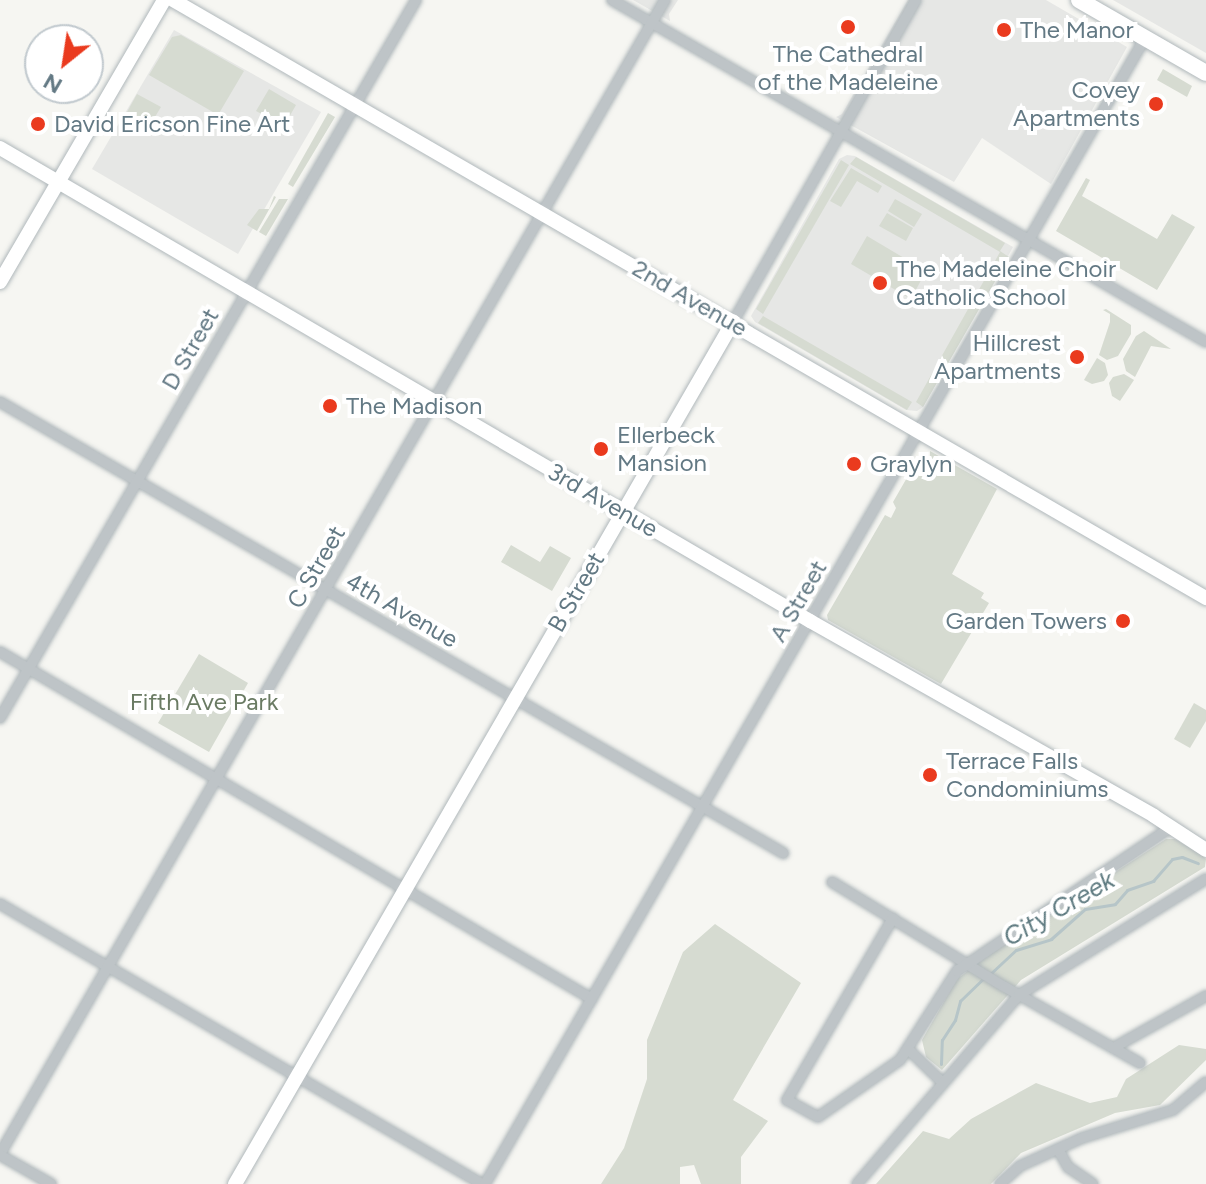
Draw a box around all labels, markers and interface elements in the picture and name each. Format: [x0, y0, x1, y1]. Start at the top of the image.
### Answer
place label: The Manor [1020, 16, 1134, 44]
marker: The Cathedral of the Madeleine [839, 18, 857, 36]
marker: The Manor [995, 21, 1013, 39]
north arrow [24, 24, 104, 104]
place label: The Cathedral of the Madeleine [758, 40, 938, 96]
text: N [39, 68, 67, 99]
place label: Covey Apartments [1013, 76, 1140, 132]
marker: Covey Apartments [1147, 95, 1165, 113]
place label: David Ericson Fine Art [54, 110, 290, 138]
marker: David Ericson Fine Art [29, 115, 47, 133]
street label: 2nd Avenue [627, 254, 753, 342]
place label: The Madeleine Choir Catholic School [896, 255, 1116, 311]
marker: The Madeleine Choir Catholic School [871, 274, 889, 292]
street label: D Street [155, 303, 225, 395]
place label: Hillcrest Apartments [934, 329, 1061, 385]
marker: Hillcrest Apartments [1068, 348, 1086, 366]
place label: The Madison [346, 392, 482, 420]
marker: The Madison [321, 397, 339, 415]
place label: Ellerbeck Mansion [617, 421, 715, 477]
marker: Ellerbeck Mansion [592, 440, 610, 458]
place label: Graylyn [870, 450, 952, 478]
marker: Graylyn [845, 455, 863, 473]
street label: 3rd Avenue [543, 457, 663, 543]
street label: C Street [281, 521, 351, 613]
street label: B Street [542, 547, 610, 637]
street label: A Street [763, 555, 833, 647]
street label: 4th Avenue [341, 566, 463, 654]
place label: Garden Towers [946, 607, 1107, 635]
marker: Garden Towers [1114, 612, 1132, 630]
park label: Fifth Ave Park [130, 688, 278, 716]
place label: Terrace Falls Condominiums [946, 747, 1109, 803]
marker: Terrace Falls Condominiums [921, 766, 939, 784]
water label: City Creek [998, 865, 1120, 953]

